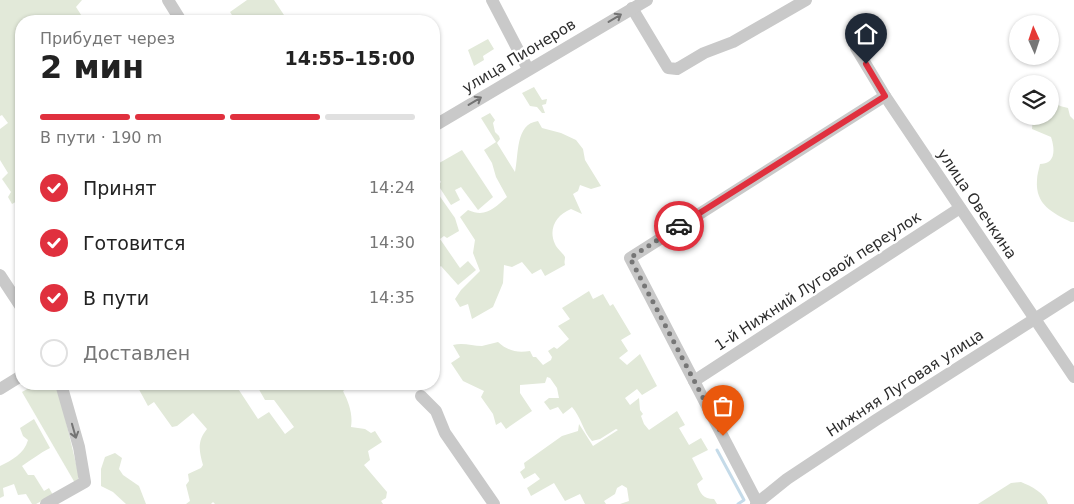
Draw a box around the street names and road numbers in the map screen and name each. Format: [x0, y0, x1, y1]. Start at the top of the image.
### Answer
street label: улица Пионеров [459, 15, 579, 97]
street label: улица Овечкина [933, 146, 1021, 262]
street label: 1-й Нижний Луговой переулок [711, 207, 925, 355]
street label: Нижняя Луговая улица [823, 325, 987, 441]

